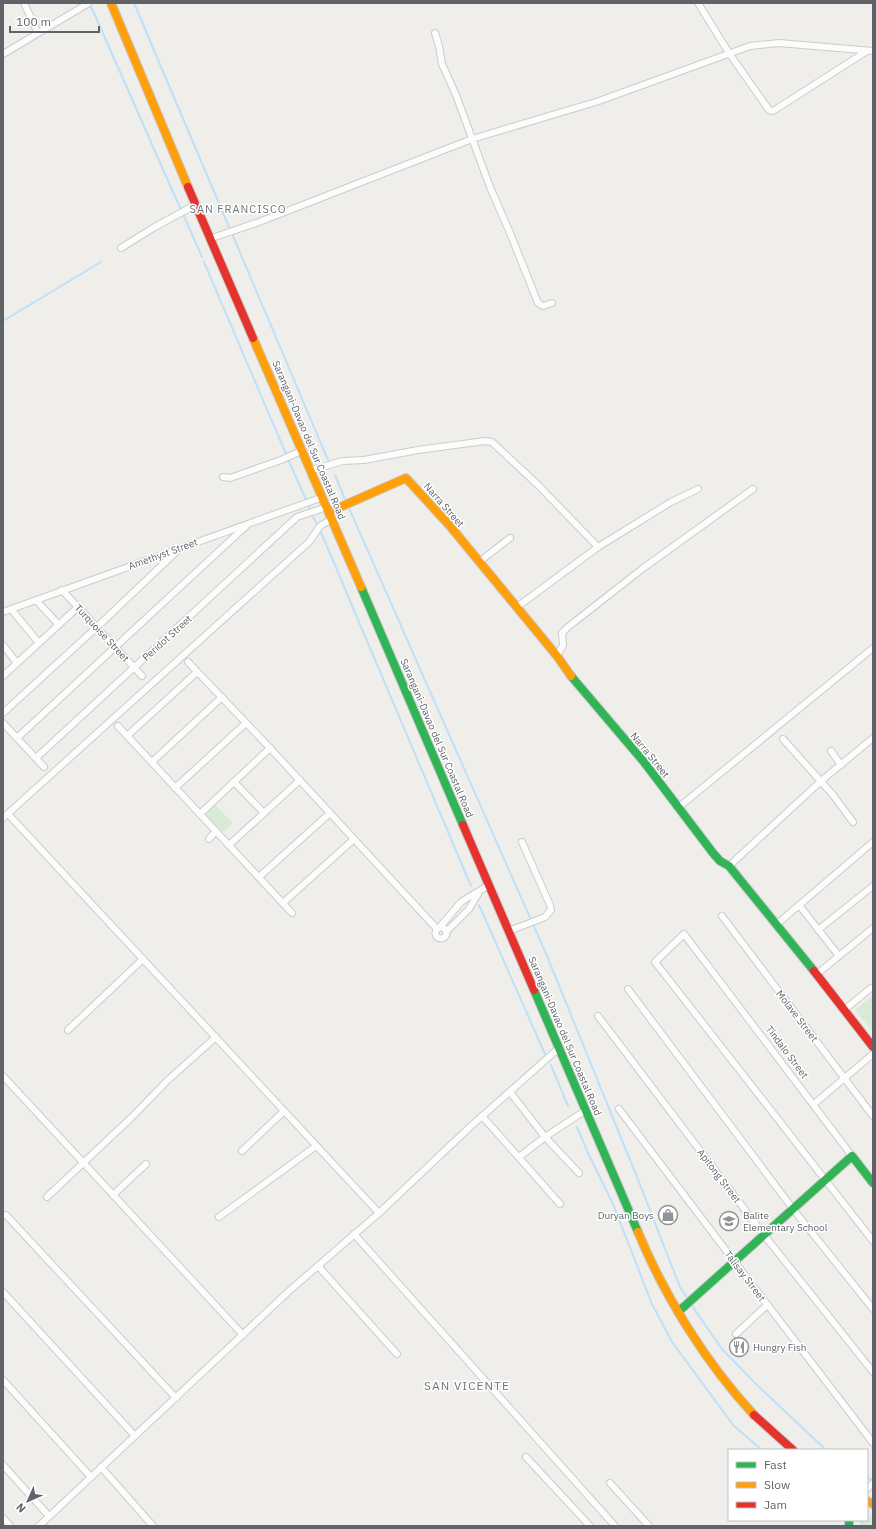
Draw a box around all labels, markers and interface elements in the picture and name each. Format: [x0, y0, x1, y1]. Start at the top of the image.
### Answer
scale bar [10, 8, 99, 34]
text: 100 m [16, 14, 51, 29]
district label: SAN FRANCISCO [190, 202, 286, 216]
street label: Sarangani-Davao del Sur Coastal Road [270, 359, 348, 521]
street label: Narra Street [421, 480, 467, 530]
street label: Amethyst Street [127, 535, 200, 573]
street label: Turquoise Street [72, 601, 132, 665]
street label: Peridot Street [140, 612, 195, 664]
street label: Sarangani-Davao del Sur Coastal Road [398, 657, 476, 819]
street label: Narra Street [628, 730, 673, 781]
street label: Sarangani-Davao del Sur Coastal Road [526, 955, 604, 1117]
street label: Molave Street [773, 987, 821, 1045]
street label: Tindalo Street [763, 1023, 811, 1082]
street label: Apitong Street [694, 1146, 744, 1206]
shop icon: Duryan Boys [657, 1204, 679, 1226]
place label: Duryan Boys [598, 1209, 654, 1222]
place label: Balite Elementary School [743, 1209, 828, 1234]
school or university icon: Balite Elementary School [718, 1210, 740, 1232]
street label: Talisay Street [722, 1248, 769, 1304]
restaurant icon: Hungry Fish [728, 1336, 750, 1358]
place label: Hungry Fish [753, 1341, 806, 1354]
district label: SAN VICENTE [424, 1378, 510, 1393]
legend [728, 1449, 868, 1521]
text: Fast [764, 1457, 787, 1472]
text: Slow [764, 1477, 790, 1492]
north arrow [8, 1481, 48, 1521]
text: Jam [764, 1497, 787, 1512]
text: N [13, 1500, 29, 1516]

